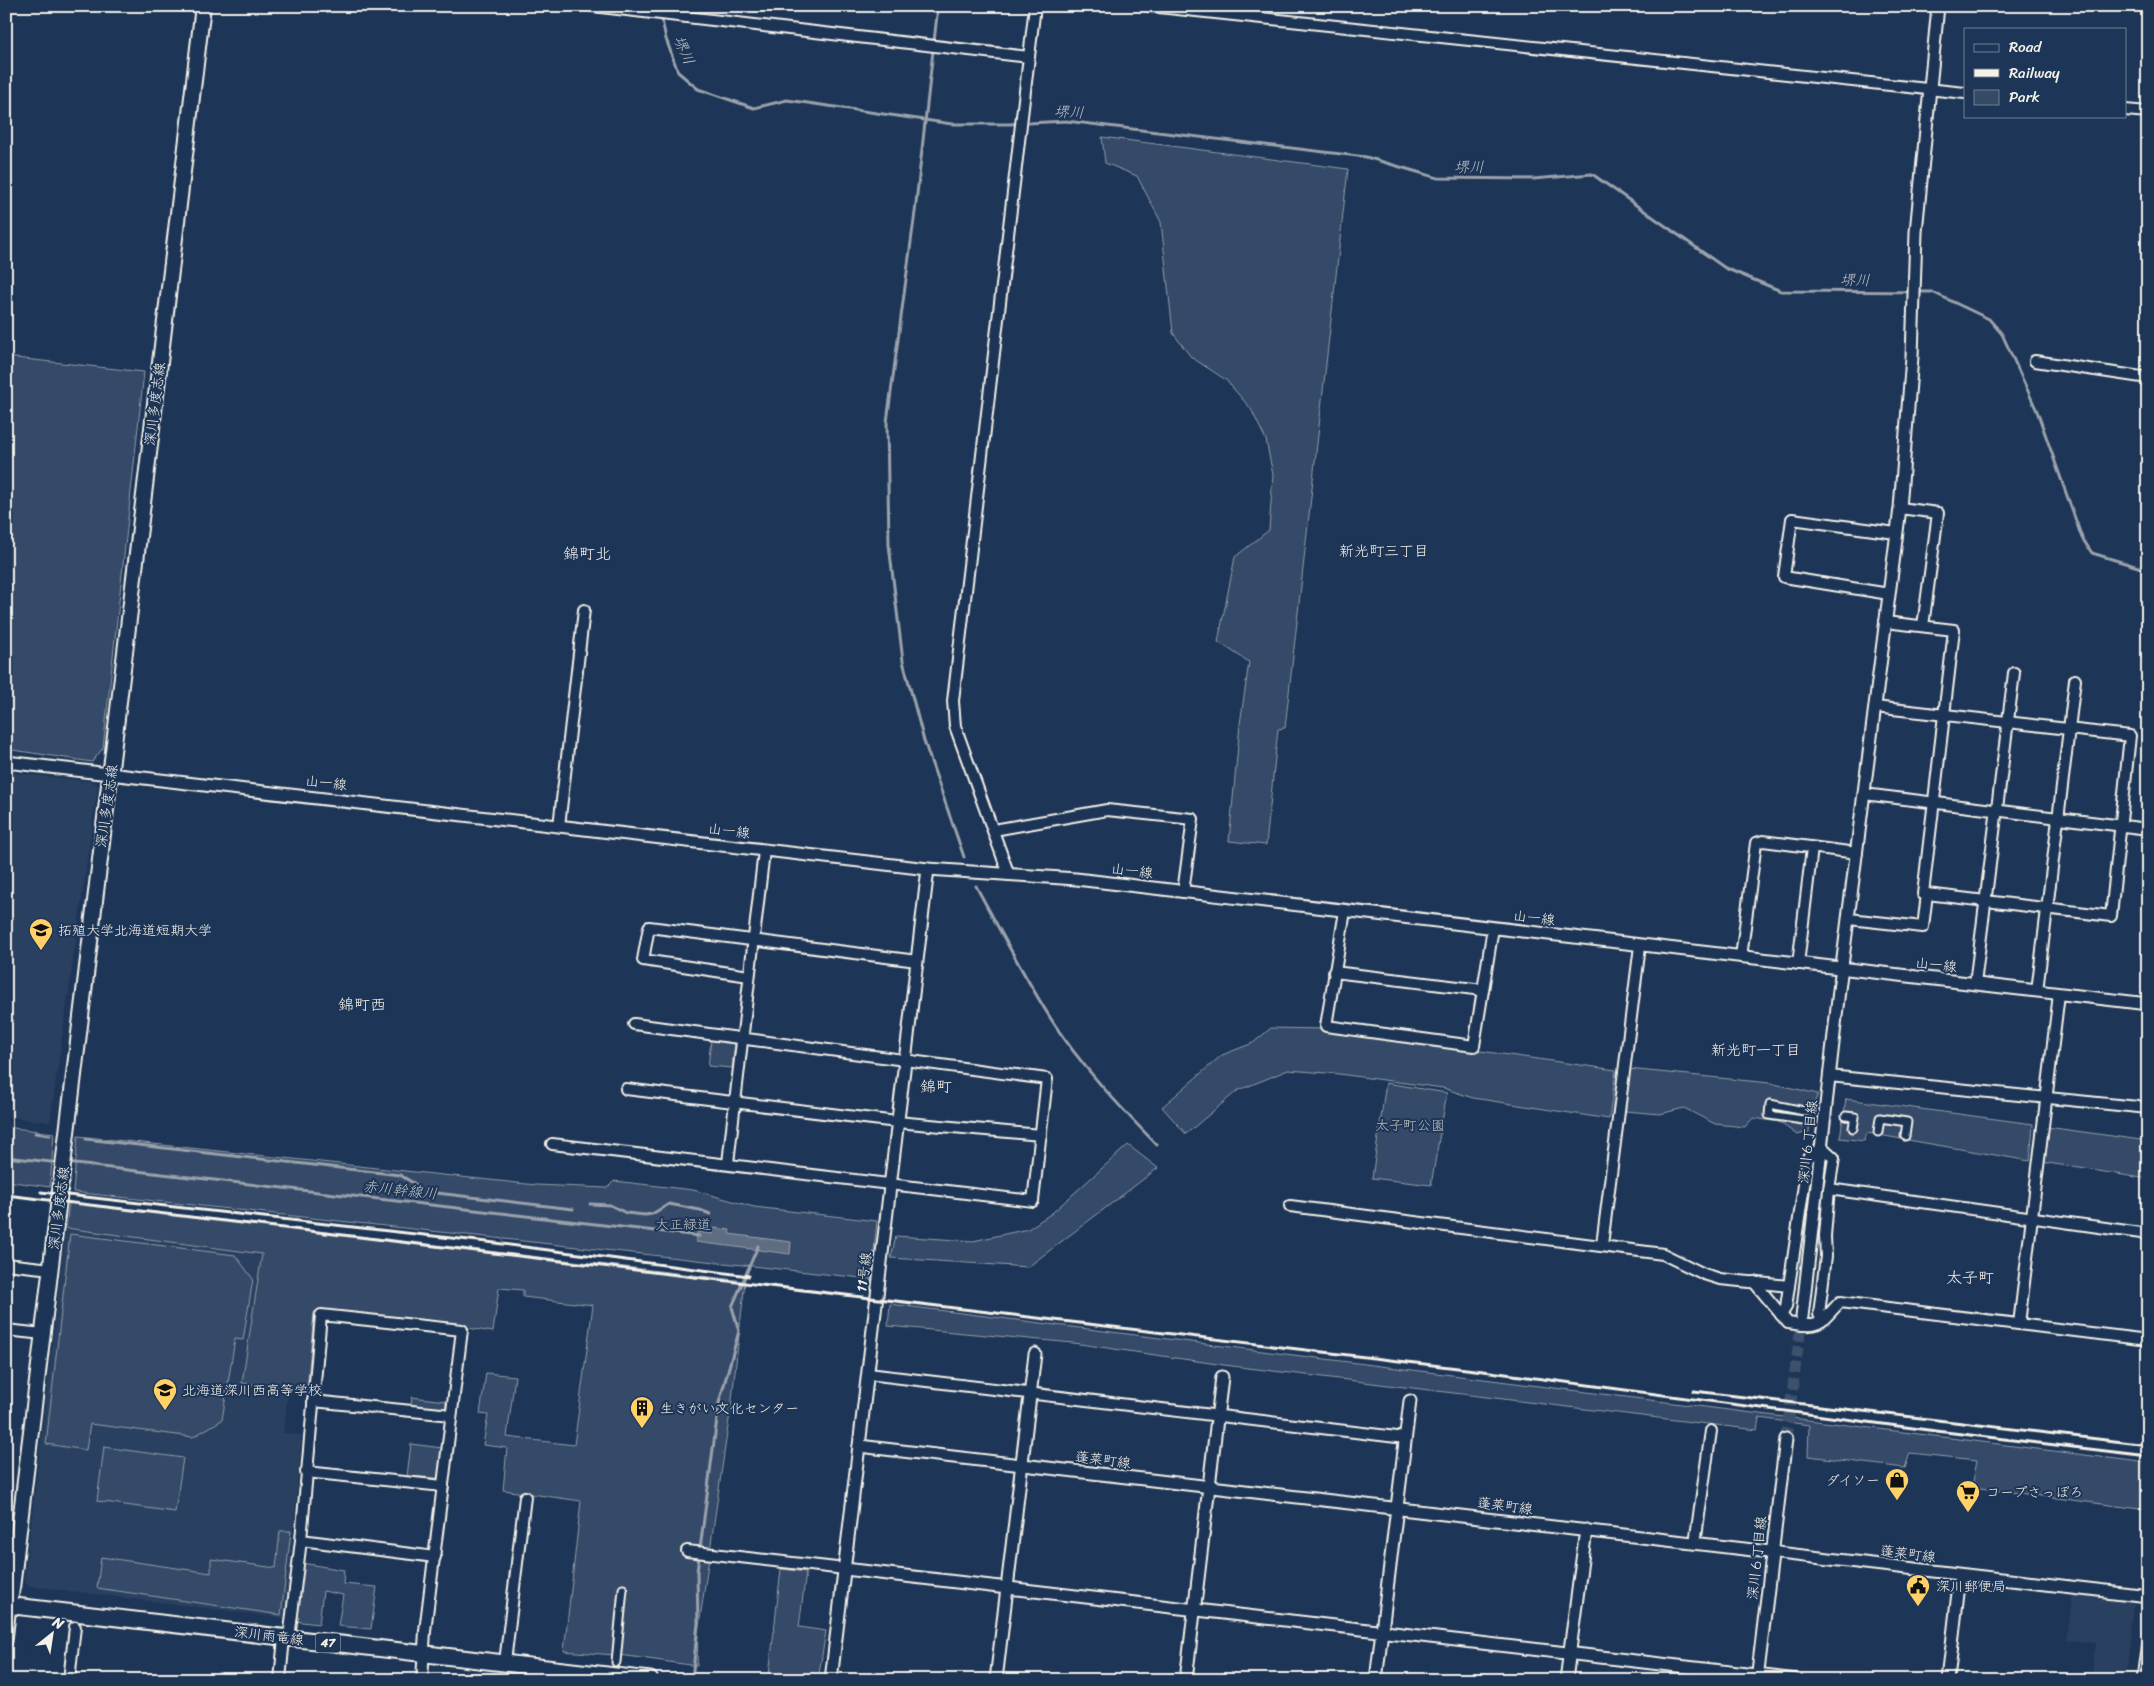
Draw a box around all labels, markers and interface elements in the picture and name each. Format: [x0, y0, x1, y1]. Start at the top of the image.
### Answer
legend [1964, 28, 2126, 118]
water label: 堺川 [666, 31, 702, 69]
text: Road [2009, 34, 2042, 60]
text: Railway [2009, 60, 2060, 86]
text: Park [2009, 84, 2040, 110]
water label: 堺川 [1053, 98, 1085, 126]
water label: 堺川 [1454, 154, 1484, 180]
water label: 堺川 [1840, 267, 1870, 293]
street label: 深川多度志線 [137, 361, 173, 447]
district label: 新光町三丁目 [1339, 538, 1429, 564]
district label: 錦町北 [563, 539, 611, 568]
street label: 深川多度志線 [89, 763, 125, 849]
street label: 山一線 [304, 768, 348, 798]
street label: 山一線 [707, 816, 751, 846]
street label: 山一線 [1110, 856, 1154, 886]
street label: 山一線 [1512, 903, 1556, 933]
school or university icon: 拓殖大学北海道短期大学 [28, 917, 54, 951]
place label: 拓殖大学北海道短期大学 [58, 918, 212, 943]
street label: 山一線 [1914, 950, 1958, 980]
district label: 錦町西 [338, 990, 386, 1019]
district label: 新光町一丁目 [1711, 1037, 1801, 1063]
district label: 錦町 [920, 1072, 952, 1101]
street label: 深川６丁目線 [1791, 1099, 1825, 1185]
park label: 太子町公園 [1375, 1113, 1445, 1138]
street label: 深川多度志線 [41, 1165, 77, 1251]
water label: 赤川幹線川 [361, 1173, 439, 1207]
park label: 大正緑道 [655, 1212, 711, 1237]
street label: 11号線 [849, 1251, 879, 1293]
district label: 太子町 [1946, 1263, 1994, 1292]
school or university icon: 北海道深川西高等学校 [152, 1377, 178, 1411]
place label: 北海道深川西高等学校 [182, 1378, 322, 1403]
building icon: 生きがい文化センター [629, 1395, 655, 1429]
place label: 生きがい文化センター [660, 1396, 799, 1421]
street label: 蓬莱町線 [1074, 1444, 1132, 1476]
shop icon: ダイソー [1884, 1467, 1910, 1501]
place label: ダイソー [1825, 1468, 1880, 1493]
supermarket icon: コープさっぽろ [1955, 1479, 1981, 1513]
place label: コープさっぽろ [1986, 1480, 2083, 1505]
street label: 蓬莱町線 [1476, 1490, 1534, 1522]
street label: 深川６丁目線 [1740, 1515, 1774, 1601]
street label: 蓬莱町線 [1879, 1538, 1937, 1570]
public building icon: 深川郵便局 [1905, 1573, 1931, 1607]
place label: 深川郵便局 [1936, 1574, 2006, 1599]
north arrow [28, 1608, 78, 1658]
text: N [47, 1609, 69, 1637]
street label: 深川雨竜線 [233, 1619, 305, 1653]
road number: 47 [316, 1634, 340, 1652]

